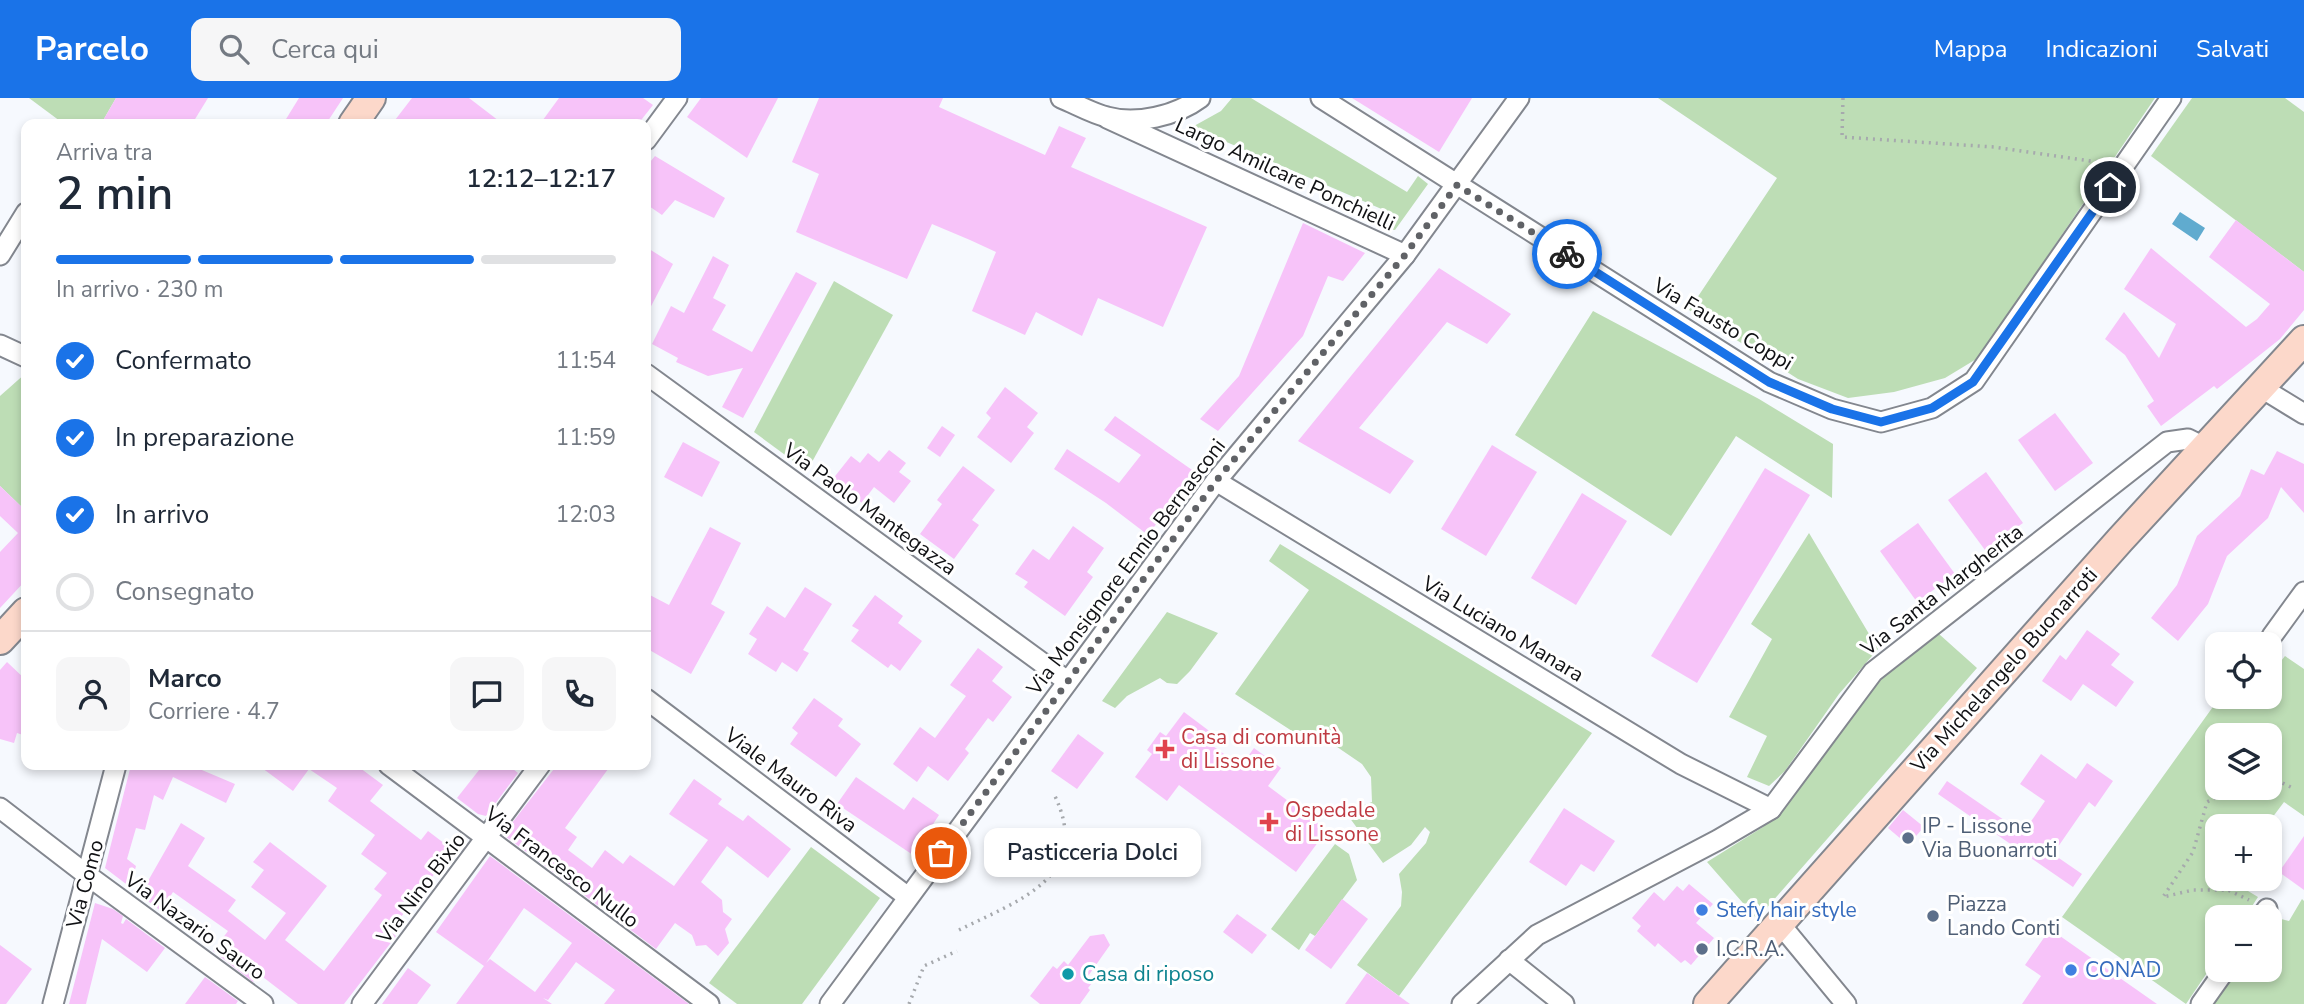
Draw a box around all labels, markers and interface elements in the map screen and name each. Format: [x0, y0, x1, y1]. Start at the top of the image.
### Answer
search box [191, 18, 681, 81]
text: Parcelo [35, 27, 149, 72]
icon: search [215, 30, 253, 68]
text: Cerca qui [271, 32, 379, 67]
text: Mappa [1934, 33, 2008, 65]
text: Indicazioni [2046, 33, 2158, 65]
text: Salvati [2196, 33, 2269, 65]
street label: Largo Amilcare Ponchielli [1170, 111, 1400, 237]
text: Arriva tra [56, 137, 153, 168]
pin [2080, 157, 2140, 217]
text: 12:12–12:17 [466, 161, 616, 196]
text: 2 min [56, 162, 173, 225]
icon: home [2091, 168, 2129, 206]
courier [1532, 219, 1602, 289]
icon: bike [1548, 235, 1586, 273]
street label: Via Fausto Coppi [1647, 271, 1798, 377]
text: In arrivo · 230 m [56, 274, 223, 305]
icon: check [56, 342, 94, 380]
text: Confermato [115, 343, 252, 378]
text: 11:54 [556, 345, 616, 376]
icon: check [56, 419, 94, 457]
text: In preparazione [115, 420, 294, 455]
text: 11:59 [556, 422, 616, 453]
street label: Via Monsignore Ennio Bernasconi [1020, 433, 1232, 702]
street label: Via Paolo Mantegazza [777, 436, 962, 581]
icon: check [56, 496, 94, 534]
text: In arrivo [115, 497, 209, 532]
text: 12:03 [556, 499, 616, 530]
street label: Via Santa Margherita [1854, 518, 2029, 663]
street label: Via Michelangelo Buonarroti [1904, 561, 2104, 779]
street label: Via Luciano Manara [1416, 569, 1589, 688]
text: Consegnato [115, 574, 254, 609]
map controls [2205, 632, 2282, 982]
button: locate [2205, 632, 2282, 709]
button: person [56, 657, 130, 731]
button: chat [450, 657, 524, 731]
button: phone [542, 657, 616, 731]
text: Marco [148, 661, 222, 696]
text: Corriere · 4.7 [148, 696, 280, 727]
street label: Viale Mauro Riva [718, 720, 863, 839]
place label: Casa di comunità di Lissone [1181, 723, 1341, 775]
button: layers [2205, 723, 2282, 800]
marker: Casa di comunità di Lissone [1155, 739, 1175, 759]
place label: Ospedale di Lissone [1285, 796, 1379, 848]
street label: Via Francesco Nullo [478, 799, 645, 934]
marker: Ospedale di Lissone [1259, 812, 1279, 832]
place label: IP - Lissone Via Buonarroti [1921, 812, 2057, 864]
button: + [2205, 814, 2282, 891]
pin [911, 823, 971, 883]
street label: Via Nino Bixio [370, 827, 472, 950]
callout: Pasticceria Dolci [983, 828, 1200, 878]
marker: IP - Lissone Via Buonarroti [1900, 830, 1916, 846]
icon: bag [922, 834, 960, 872]
street label: Via Como [59, 837, 110, 932]
text: Pasticceria Dolci [1007, 837, 1178, 868]
street label: Via Nazario Sauro [118, 865, 271, 987]
place label: Piazza Lando Conti [1947, 890, 2060, 942]
place label: Stefy hair style [1716, 896, 1857, 924]
marker: Stefy hair style [1694, 902, 1710, 918]
button: − [2205, 905, 2282, 982]
marker: Piazza Lando Conti [1925, 908, 1941, 924]
place label: I.C.R.A. [1716, 935, 1784, 963]
marker: I.C.R.A. [1694, 941, 1710, 957]
place label: CONAD [2085, 956, 2161, 984]
place label: Casa di riposo [1082, 960, 1214, 988]
marker: CONAD [2063, 962, 2079, 978]
marker: Casa di riposo [1060, 966, 1076, 982]

